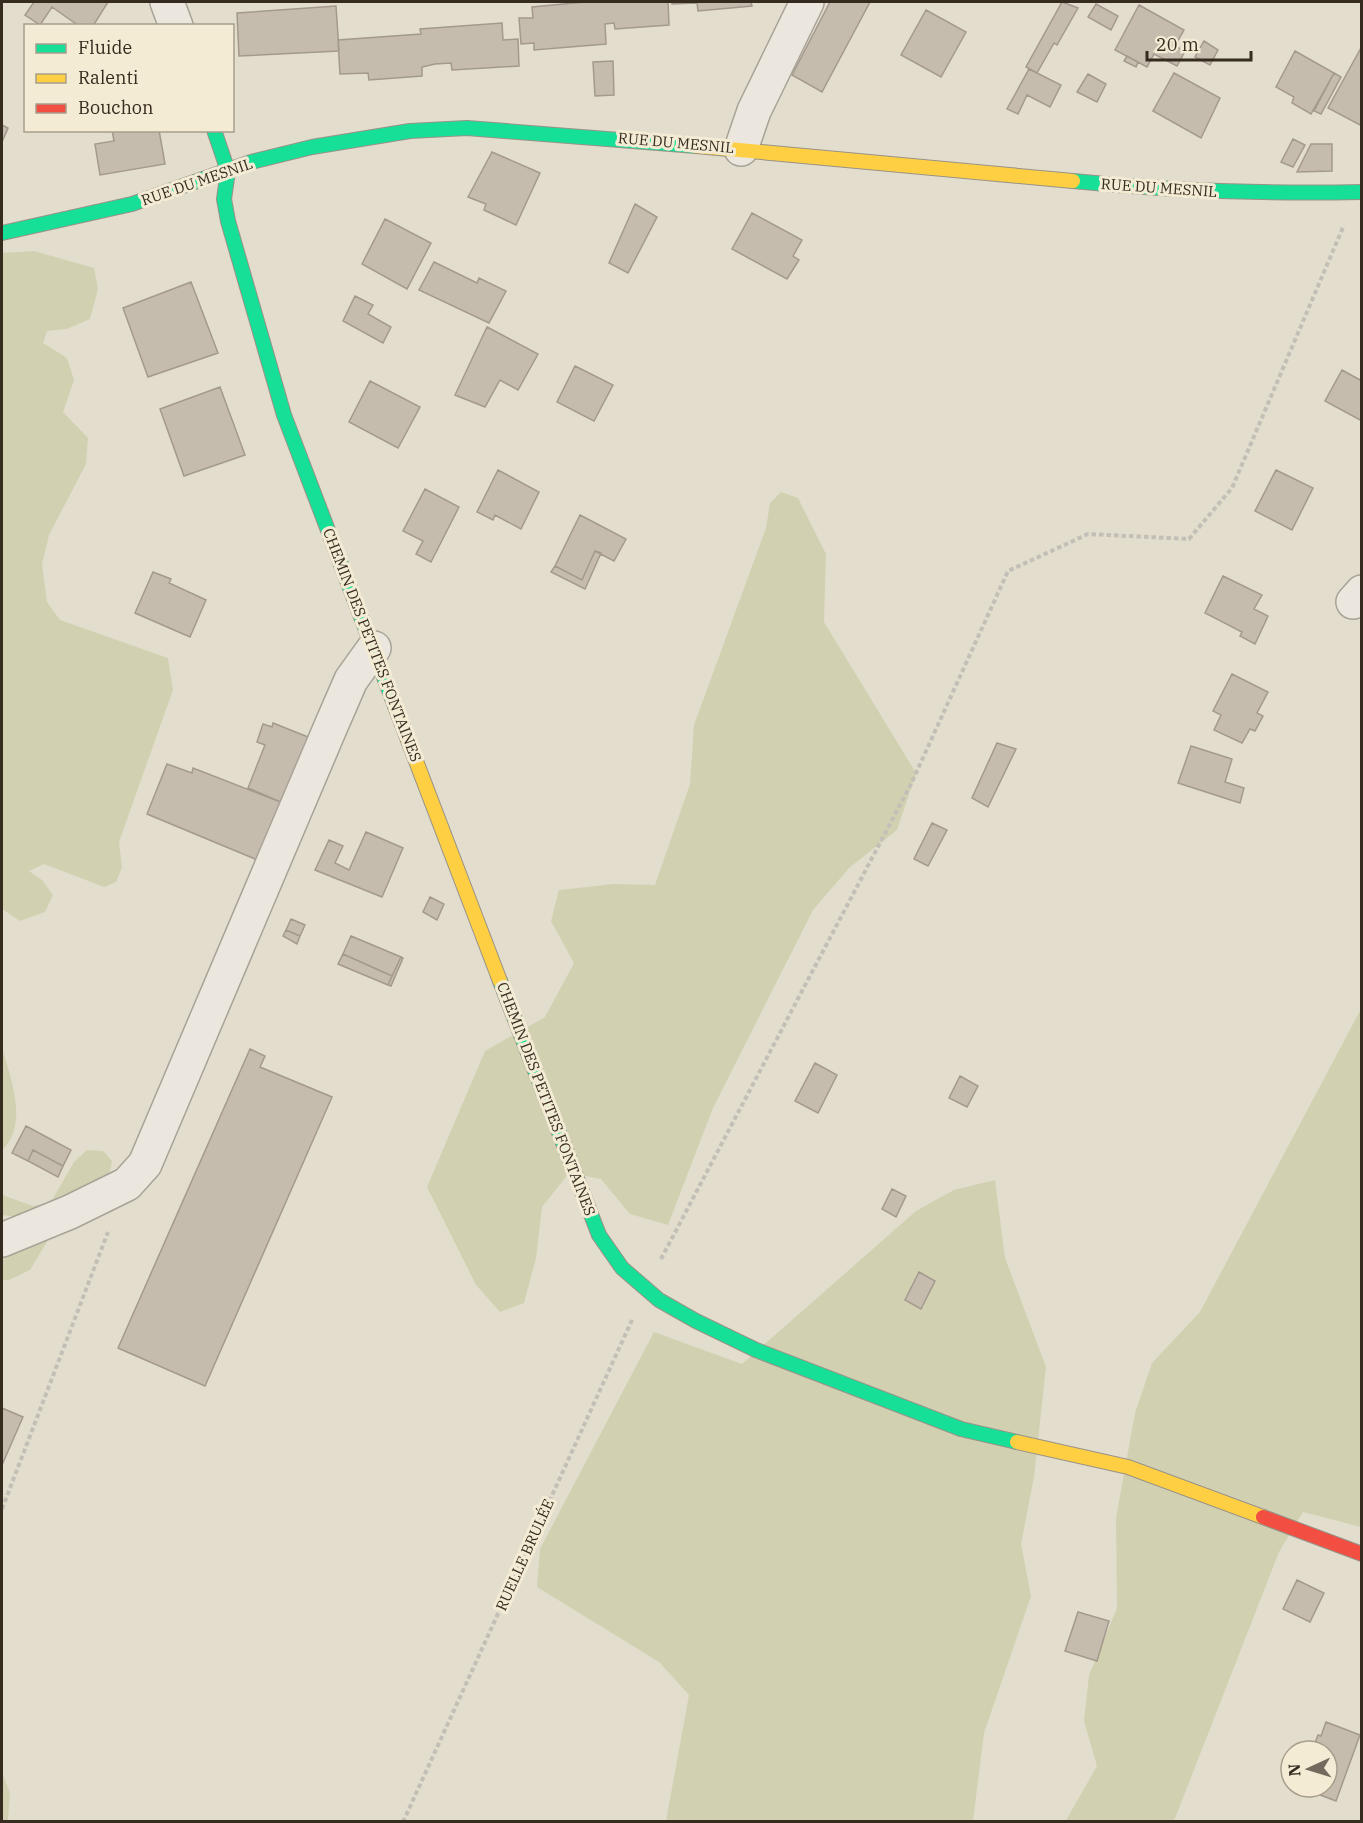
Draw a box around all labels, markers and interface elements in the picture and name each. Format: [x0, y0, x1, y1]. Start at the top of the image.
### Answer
legend [24, 24, 234, 132]
scale bar [1147, 24, 1250, 62]
text: 20 m [1156, 33, 1199, 56]
text: Fluide [78, 36, 132, 59]
text: Ralenti [78, 66, 139, 89]
text: Bouchon [78, 96, 154, 119]
street label: RUE DU MESNIL [617, 128, 735, 157]
street label: RUE DU MESNIL [139, 154, 255, 209]
street label: RUE DU MESNIL [1100, 174, 1218, 201]
street label: CHEMIN DES PETITES FONTAINES [319, 525, 426, 764]
street label: CHEMIN DES PETITES FONTAINES [493, 979, 600, 1218]
street label: RUELLE BRULÉE [491, 1496, 558, 1614]
north arrow [1279, 1739, 1339, 1799]
text: N [1284, 1763, 1304, 1777]

